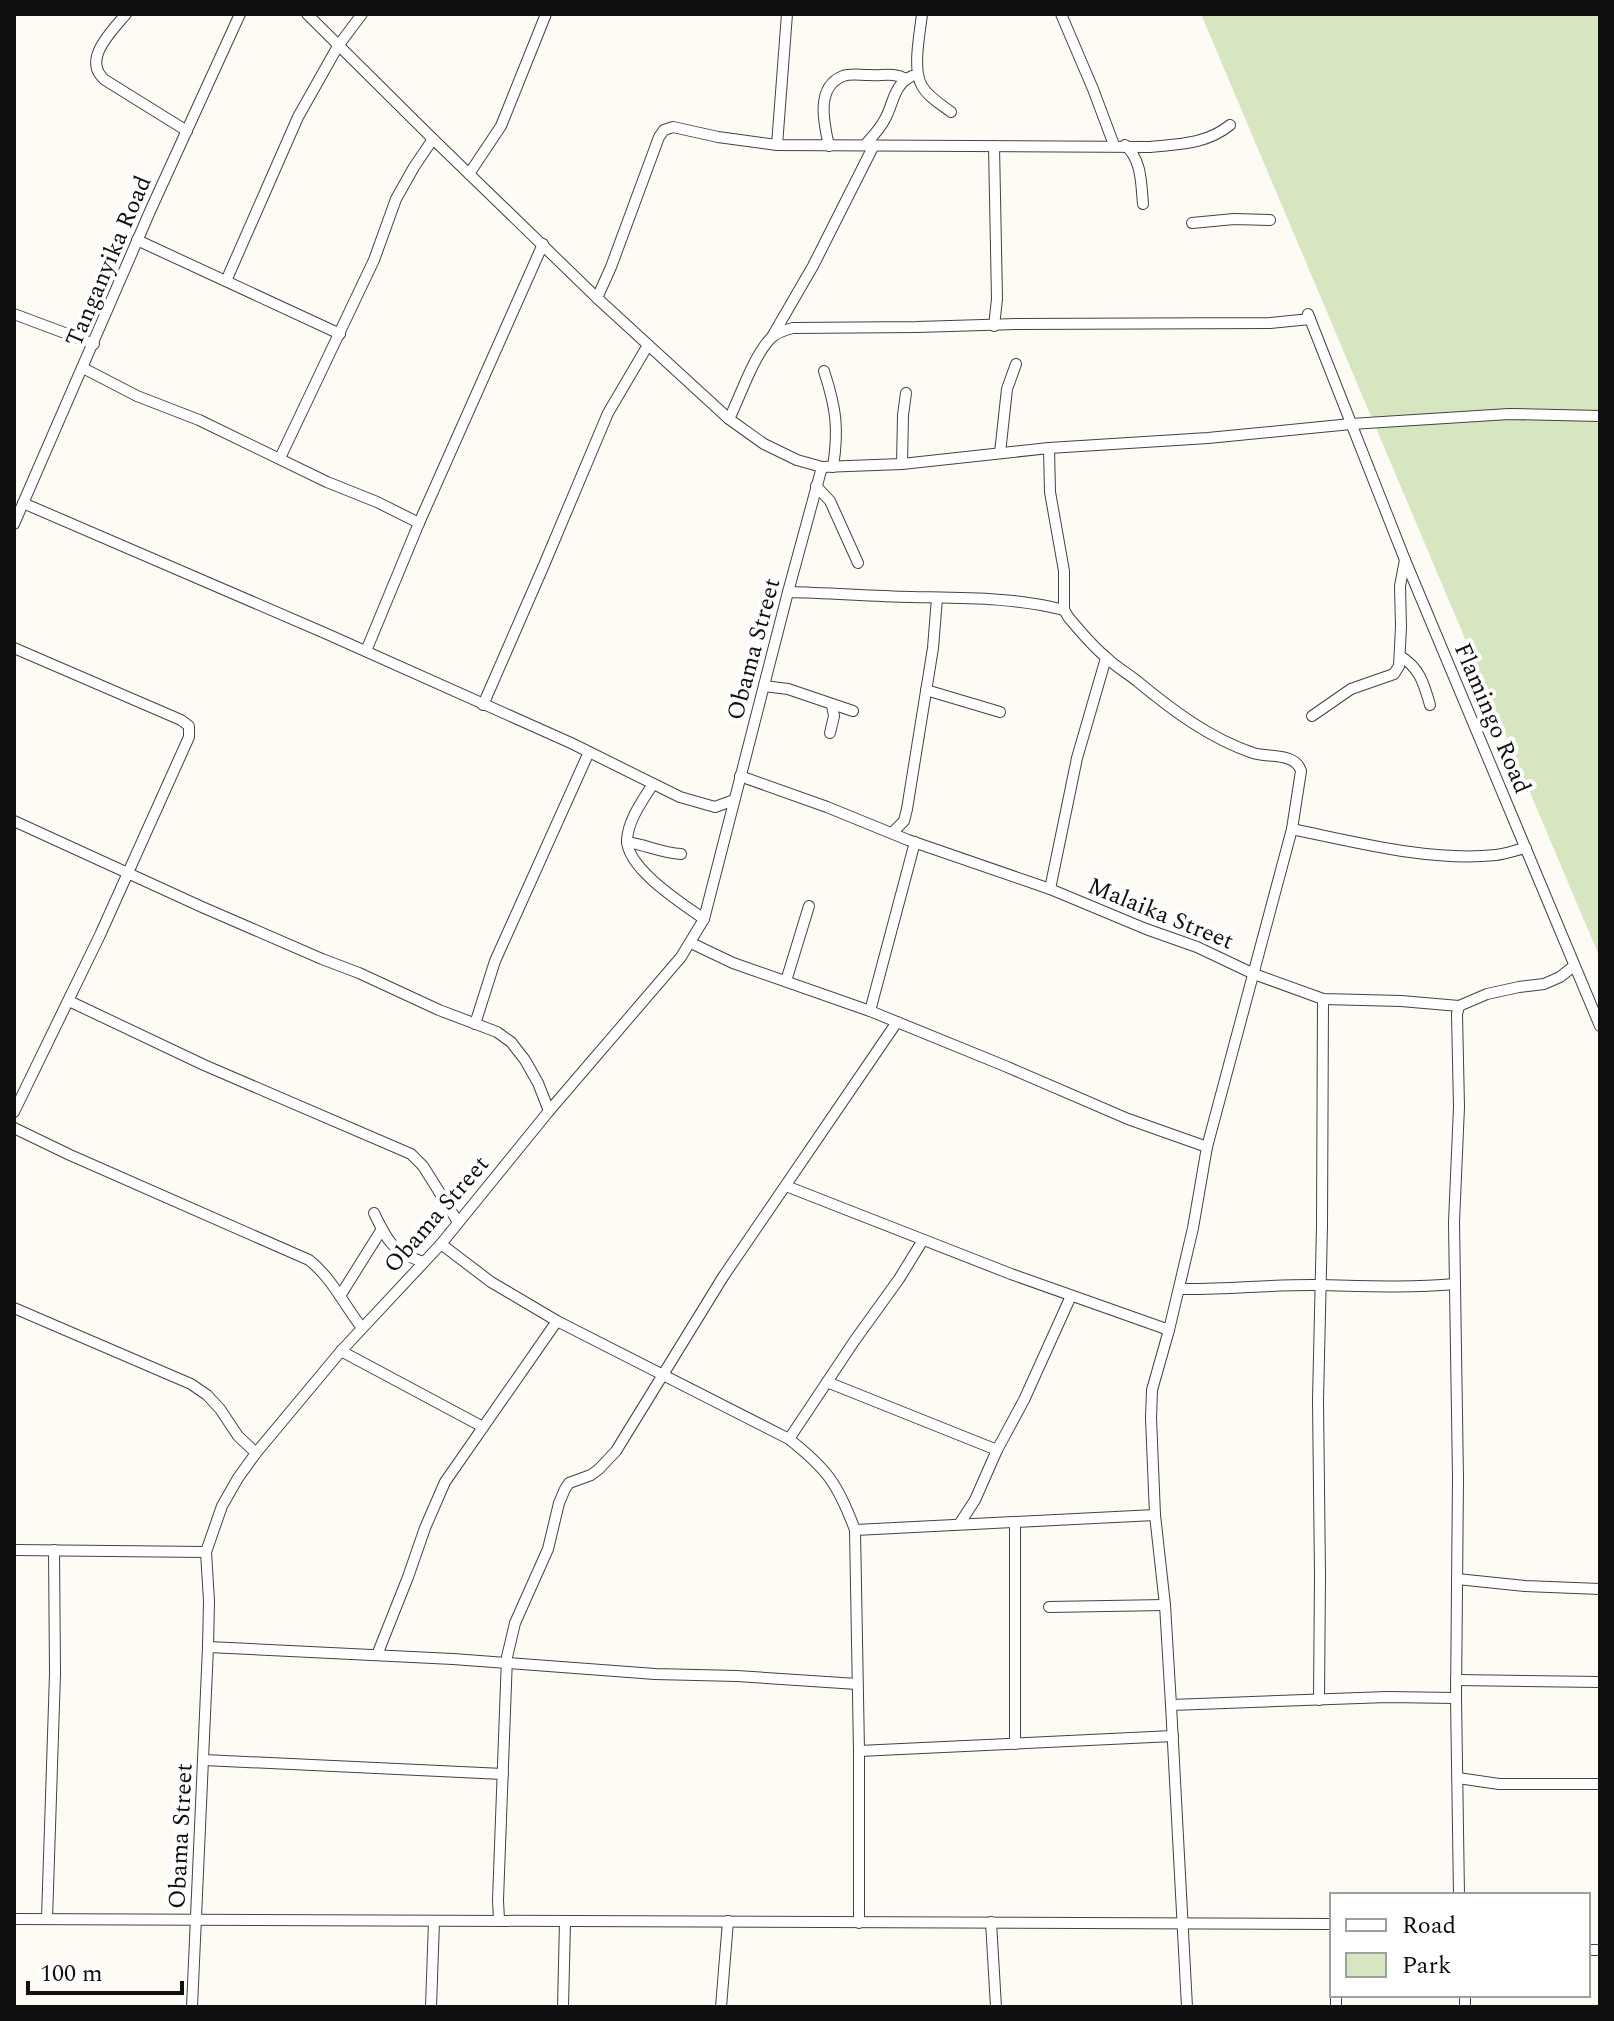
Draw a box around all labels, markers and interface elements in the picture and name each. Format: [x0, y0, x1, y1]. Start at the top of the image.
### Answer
street label: Tanganyika Road [57, 170, 161, 353]
street label: Obama Street [718, 574, 790, 724]
street label: Flamingo Road [1444, 637, 1540, 799]
street label: Malaika Street [1082, 868, 1239, 960]
street label: Obama Street [375, 1148, 498, 1282]
street label: Obama Street [159, 1762, 203, 1910]
legend [1330, 1893, 1590, 1997]
text: Road [1402, 1908, 1456, 1944]
scale bar [28, 1945, 182, 1995]
text: Park [1402, 1948, 1452, 1984]
text: 100 m [40, 1956, 103, 1992]

